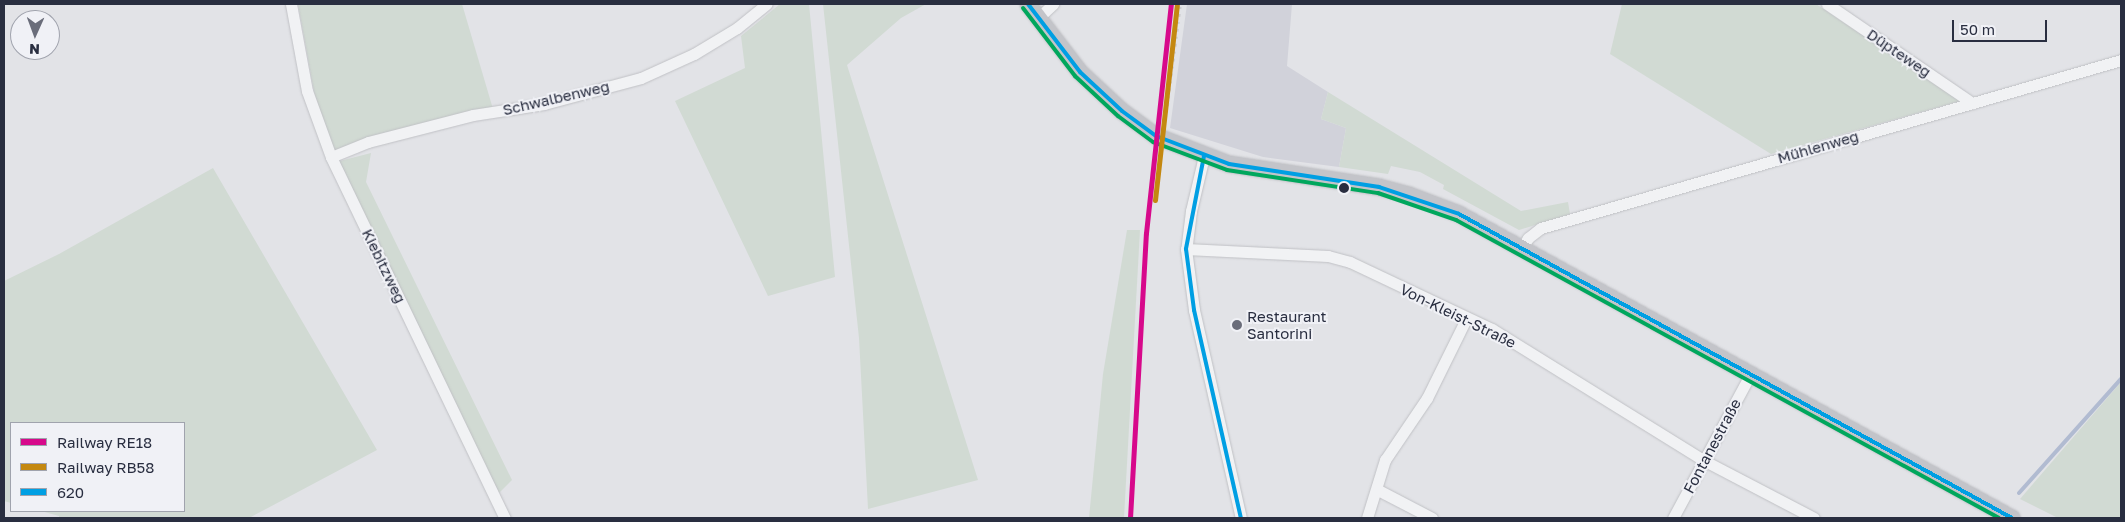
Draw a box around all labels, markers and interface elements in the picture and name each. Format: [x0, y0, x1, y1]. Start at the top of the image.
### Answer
north arrow [10, 10, 60, 60]
scale bar [1955, 10, 2050, 42]
text: 50 m [1960, 20, 1995, 38]
street label: Düpteweg [1864, 25, 1934, 81]
text: N [29, 41, 40, 58]
street label: Schwalbenweg [501, 77, 611, 119]
street label: Mühlenweg [1775, 127, 1861, 167]
unlabelled marker [1339, 183, 1349, 193]
street label: Kiebitzweg [358, 226, 410, 306]
street label: Von-Kleist-Straße [1397, 280, 1519, 352]
place label: Restaurant Santorini [1247, 307, 1326, 342]
marker: Restaurant Santorini [1231, 319, 1243, 331]
street label: Fontanestraße [1679, 396, 1745, 496]
legend [10, 422, 185, 512]
text: Railway RE18 [57, 433, 152, 451]
text: Railway RB58 [57, 458, 154, 476]
text: 620 [57, 483, 84, 501]

